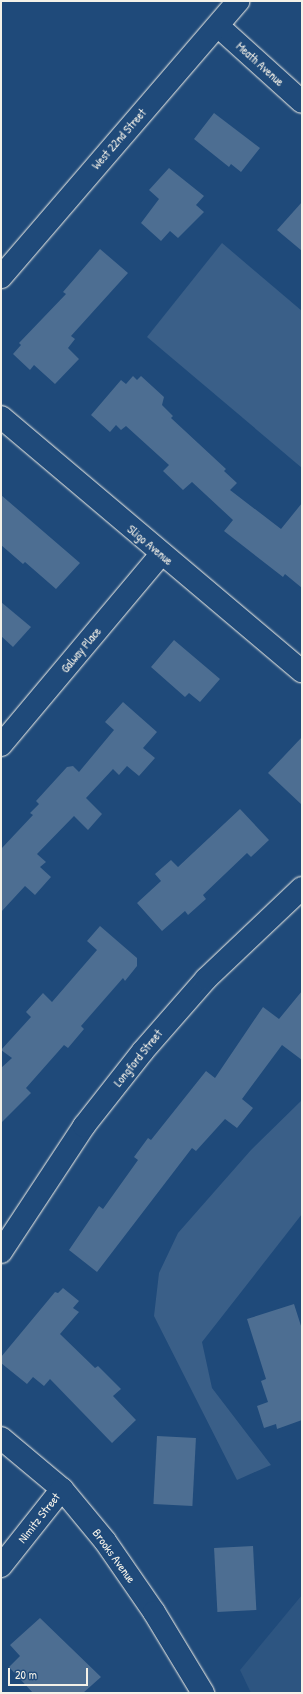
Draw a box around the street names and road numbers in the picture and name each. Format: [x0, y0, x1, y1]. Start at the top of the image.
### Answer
street label: Meath Avenue [233, 39, 287, 89]
street label: West 22nd Street [89, 106, 149, 172]
street label: Sligo Avenue [124, 522, 176, 568]
street label: Galway Place [58, 624, 104, 676]
street label: Longford Street [111, 1027, 165, 1089]
street label: Nimitz Street [15, 1490, 63, 1546]
street label: Brooks Avenue [90, 1526, 138, 1586]

